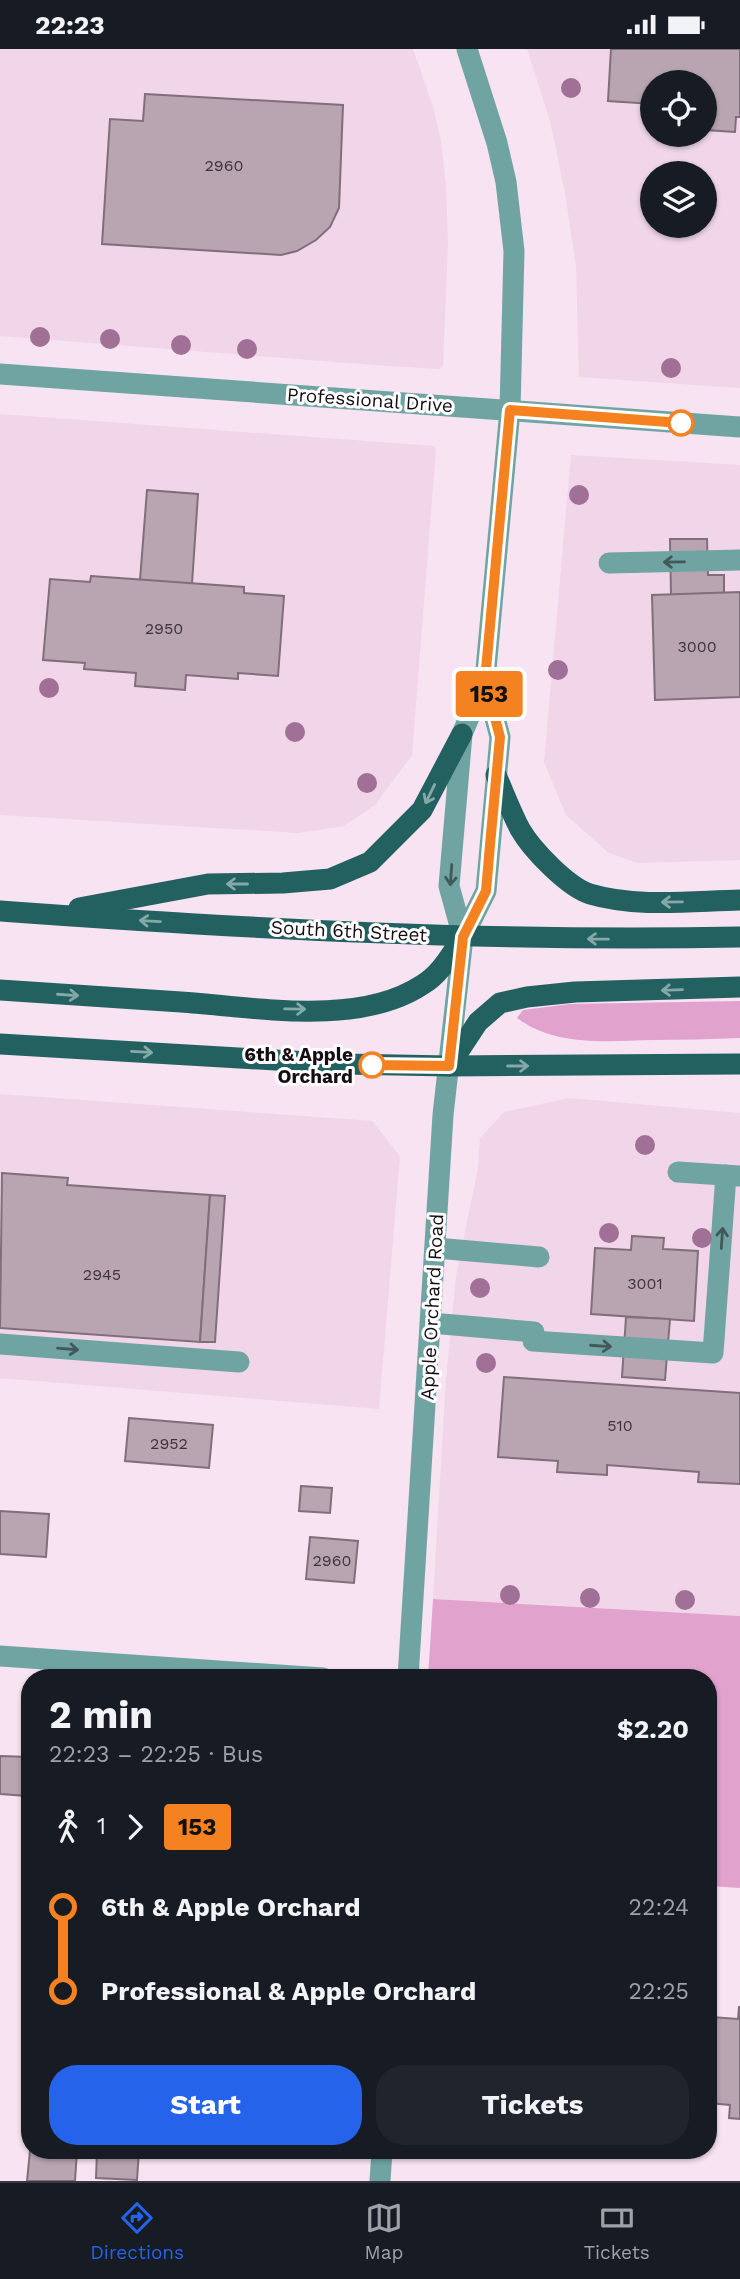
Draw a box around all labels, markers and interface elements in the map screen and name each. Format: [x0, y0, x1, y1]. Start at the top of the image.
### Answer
text: 22:23 [35, 10, 105, 40]
map controls [640, 70, 717, 238]
button: locate [640, 70, 717, 147]
house number: 2960 [205, 156, 243, 175]
button: layers [640, 161, 717, 238]
street label: Professional Drive [286, 383, 454, 417]
unlabelled marker [668, 410, 694, 436]
one-way arrow [663, 555, 686, 569]
house number: 2950 [145, 619, 183, 638]
house number: 3000 [677, 637, 717, 656]
line badge: 153 [449, 671, 529, 717]
text: 153 [470, 680, 508, 708]
one-way arrow [422, 783, 436, 804]
one-way arrow [444, 863, 457, 886]
one-way arrow [226, 877, 249, 891]
one-way arrow [661, 895, 684, 908]
one-way arrow [139, 914, 162, 927]
street label: South 6th Street [270, 915, 428, 947]
one-way arrow [587, 932, 610, 946]
one-way arrow [661, 983, 684, 996]
one-way arrow [56, 988, 79, 1001]
one-way arrow [283, 1003, 306, 1016]
place label: 6th & Apple Orchard [244, 1043, 353, 1088]
one-way arrow [130, 1046, 153, 1059]
marker: 6th & Apple Orchard [359, 1052, 385, 1078]
one-way arrow [506, 1059, 529, 1073]
street label: Apple Orchard Road [416, 1213, 448, 1401]
one-way arrow [716, 1227, 729, 1249]
house number: 2945 [83, 1265, 121, 1284]
house number: 3001 [627, 1274, 663, 1293]
one-way arrow [590, 1339, 613, 1352]
one-way arrow [56, 1343, 79, 1356]
house number: 510 [607, 1416, 633, 1435]
house number: 2952 [150, 1434, 188, 1453]
house number: 2960 [313, 1551, 351, 1570]
text: 2 min [49, 1693, 153, 1737]
text: $2.20 [617, 1714, 689, 1744]
text: 22:23 – 22:25 · Bus [49, 1741, 263, 1768]
icon: walk [49, 1808, 87, 1846]
icon: forward [116, 1808, 154, 1846]
text: 1 [97, 1813, 106, 1840]
text: 153 [178, 1813, 217, 1841]
text: 6th & Apple Orchard [101, 1892, 360, 1922]
text: 22:24 [629, 1894, 689, 1921]
text: Professional & Apple Orchard [101, 1976, 476, 2006]
text: 22:25 [629, 1978, 689, 2005]
button: Start [49, 2065, 362, 2145]
button: Tickets [376, 2065, 689, 2145]
tab: Directions [90, 2199, 184, 2264]
tab: Map [365, 2199, 403, 2264]
tab: Tickets [584, 2199, 650, 2264]

